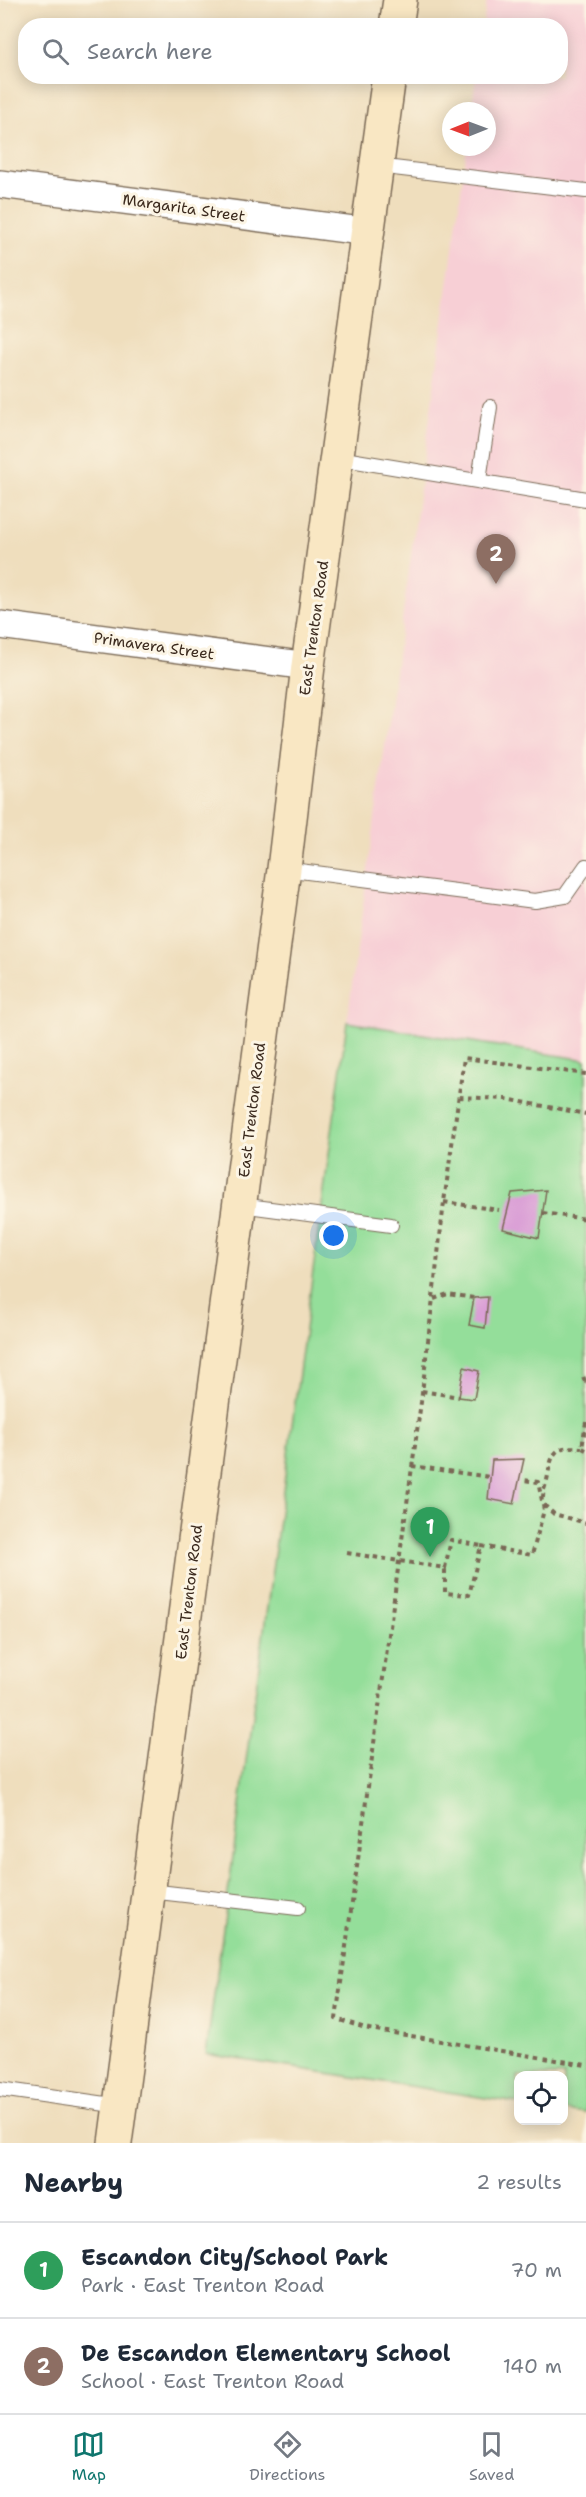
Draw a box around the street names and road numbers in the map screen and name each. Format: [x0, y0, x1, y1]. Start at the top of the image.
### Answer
street label: Margarita Street [121, 189, 247, 227]
street label: East Trenton Road [295, 559, 333, 697]
street label: Primavera Street [93, 628, 215, 664]
street label: East Trenton Road [234, 1041, 270, 1179]
street label: East Trenton Road [171, 1523, 207, 1661]

